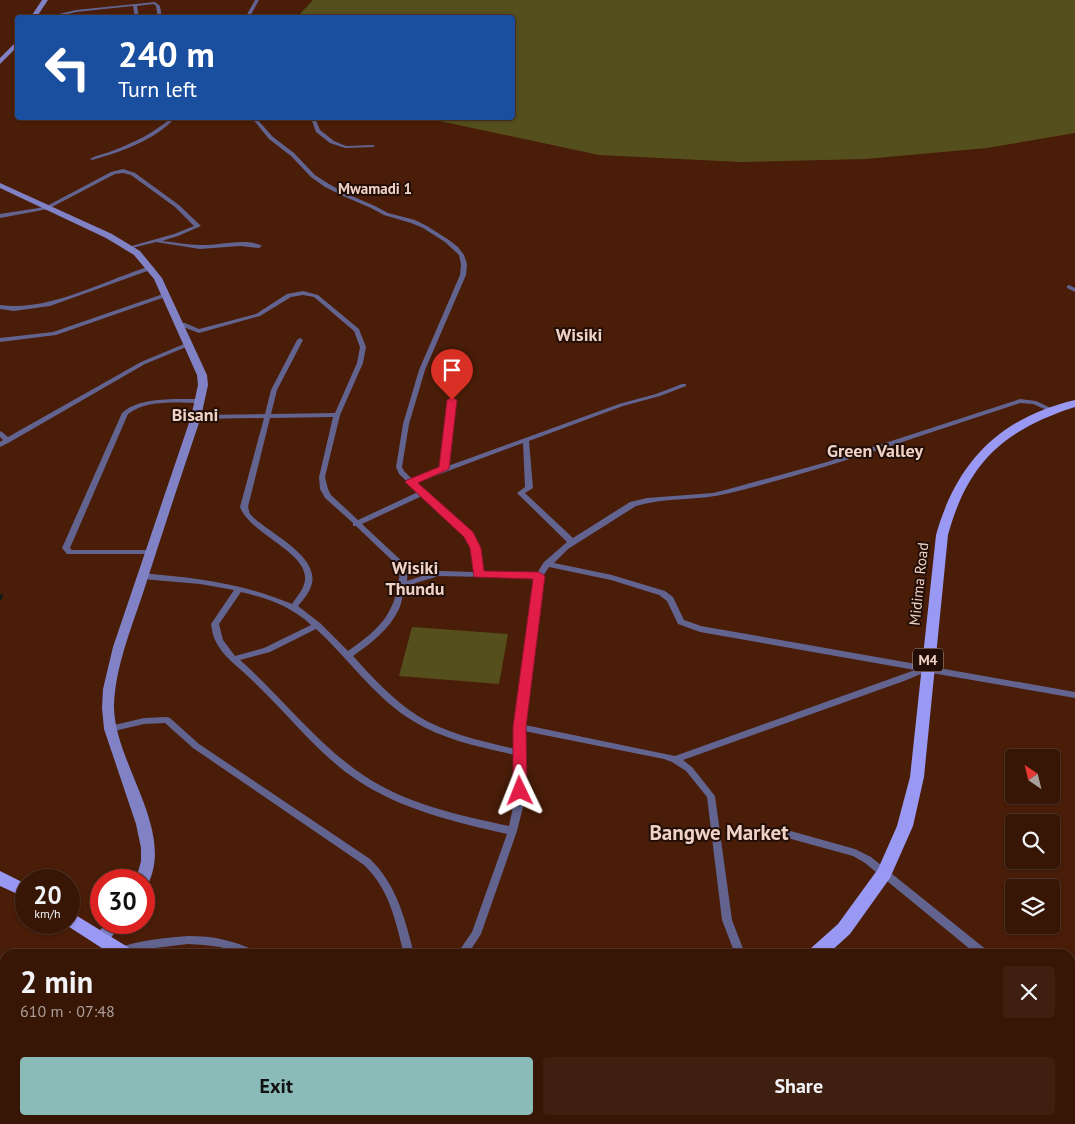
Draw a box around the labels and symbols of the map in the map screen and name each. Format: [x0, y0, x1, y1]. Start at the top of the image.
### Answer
district label: Mwamadi 1 [338, 179, 412, 198]
district label: Wisiki [556, 323, 602, 346]
pin [431, 349, 473, 400]
district label: Bisani [172, 403, 218, 426]
district label: Green Valley [827, 439, 923, 462]
street label: Midima Road [905, 542, 932, 626]
district label: Wisiki Thundu [386, 556, 444, 600]
road number: M4 [913, 648, 943, 672]
north arrow [1005, 749, 1060, 804]
position arrow [493, 764, 545, 816]
district label: Bangwe Market [649, 819, 789, 846]
speed limit sign: 30 [90, 869, 155, 934]

